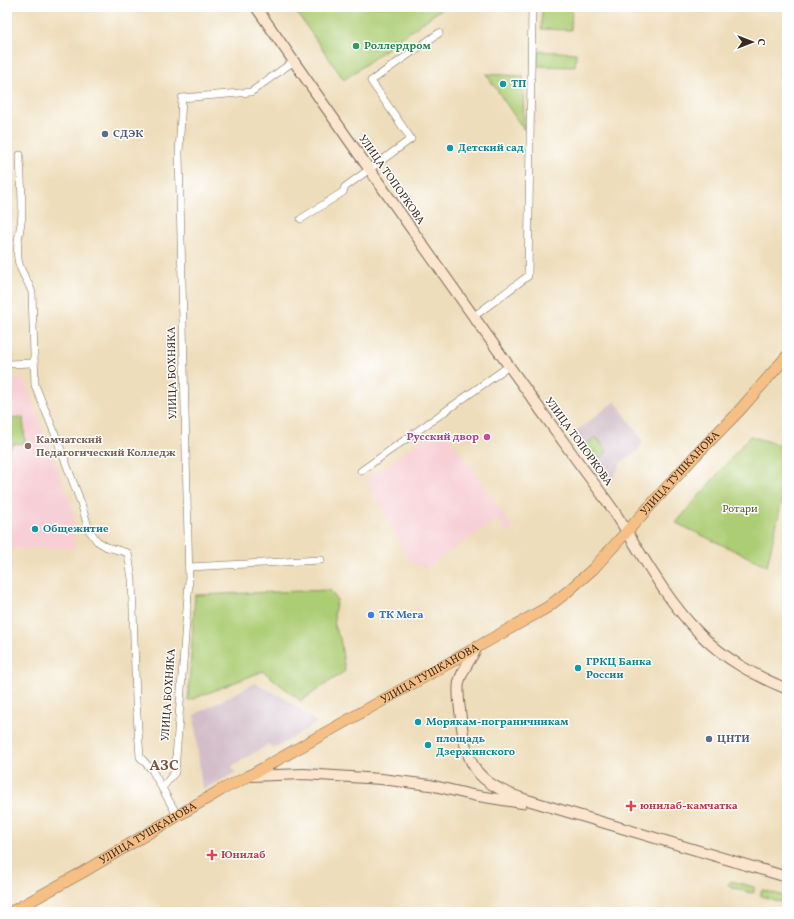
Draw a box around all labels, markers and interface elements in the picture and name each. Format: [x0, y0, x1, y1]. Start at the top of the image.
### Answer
north arrow [732, 22, 772, 62]
text: С [753, 38, 768, 46]
place label: Роллердром [364, 39, 431, 54]
marker: Роллердром [351, 41, 361, 51]
place label: ТП [511, 77, 526, 92]
marker: ТП [498, 79, 508, 89]
place label: СДЭК [113, 127, 143, 142]
marker: СДЭК [100, 129, 110, 139]
street label: УЛИЦА ТОПОРКОВА [354, 132, 428, 228]
place label: Детский сад [458, 141, 524, 156]
marker: Детский сад [445, 143, 455, 153]
street label: УЛИЦА БОХНЯКА [165, 326, 181, 420]
street label: УЛИЦА ТОПОРКОВА [541, 395, 615, 490]
street label: УЛИЦА ТУШКАНОВА [637, 427, 723, 519]
place label: Русский двор [407, 430, 479, 445]
marker: Русский двор [482, 432, 492, 442]
place label: Камчатский Педагогический Колледж [36, 433, 176, 461]
marker: Камчатский Педагогический Колледж [23, 441, 33, 451]
park label: Ротари [722, 502, 758, 517]
place label: Общежитие [43, 522, 109, 537]
marker: Общежитие [30, 524, 40, 534]
place label: ТК Мега [379, 608, 423, 623]
marker: ТК Мега [366, 610, 376, 620]
street label: УЛИЦА ТУШКАНОВА [378, 640, 482, 707]
street label: УЛИЦА БОХНЯКА [158, 648, 180, 742]
place label: ГРКЦ Банка России [586, 655, 652, 683]
marker: ГРКЦ Банка России [573, 663, 583, 673]
place label: Морякам-пограничникам [426, 715, 569, 730]
marker: Морякам-пограничникам [413, 717, 423, 727]
place label: площадь Дзержинского [436, 732, 515, 760]
place label: ЦНТИ [717, 732, 750, 747]
marker: ЦНТИ [704, 734, 714, 744]
marker: площадь Дзержинского [423, 740, 433, 750]
district label: АЗС [149, 756, 179, 777]
street label: УЛИЦА ТУШКАНОВА [97, 799, 200, 868]
place label: юнилаб-камчатка [640, 799, 738, 814]
marker: юнилаб-камчатка [625, 800, 637, 812]
place label: Юнилаб [221, 848, 266, 863]
marker: Юнилаб [206, 849, 218, 861]

